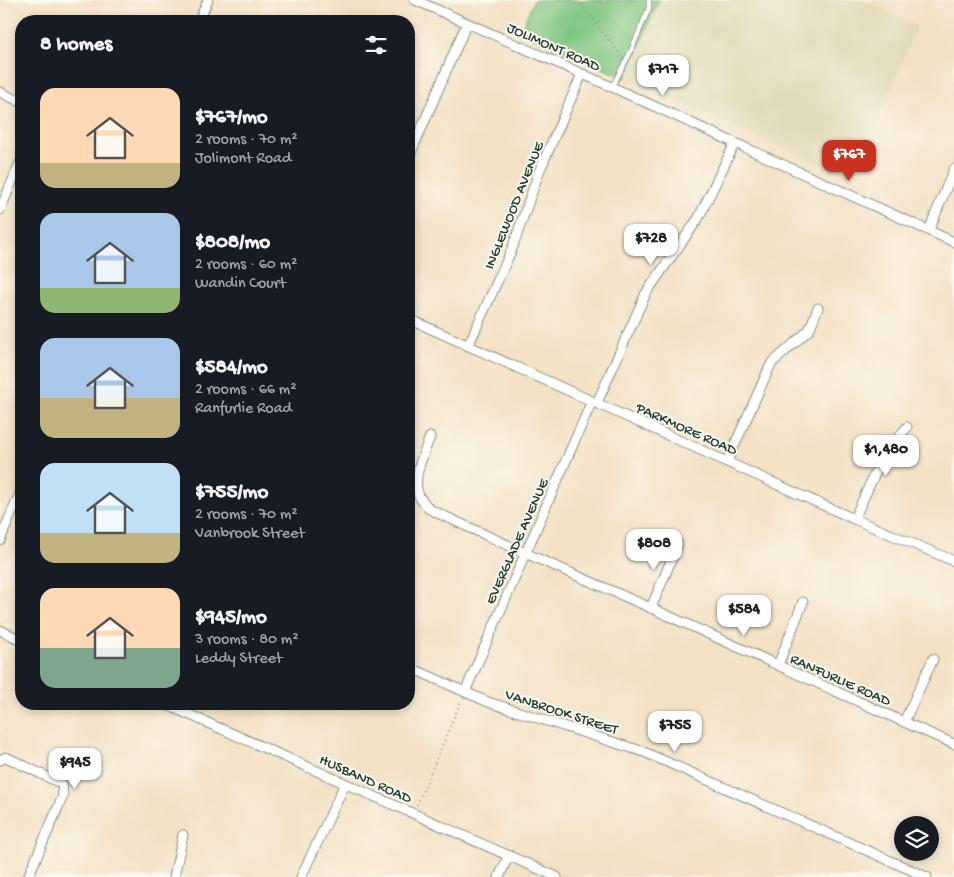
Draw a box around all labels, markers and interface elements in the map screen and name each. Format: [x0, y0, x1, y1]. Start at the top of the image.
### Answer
street label: JOLIMONT ROAD [504, 19, 603, 77]
icon: filters [362, 31, 390, 59]
text: 8 homes [40, 33, 112, 58]
pin: $717 [633, 54, 693, 97]
text: $717 [648, 61, 678, 80]
text: $767/mo [195, 106, 268, 131]
icon: home [80, 108, 140, 168]
text: 2 rooms · 70 m² [195, 131, 298, 150]
street label: INGLEWOOD AVENUE [481, 139, 549, 272]
pin: $767 [819, 140, 879, 182]
text: $767 [833, 146, 865, 165]
text: Jolimont Road [195, 150, 291, 169]
pin: $728 [621, 224, 681, 266]
text: $728 [635, 230, 667, 249]
text: $808/mo [195, 231, 270, 256]
icon: home [80, 233, 140, 293]
text: 2 rooms · 60 m² [195, 256, 297, 275]
text: Wandin Court [195, 275, 286, 294]
text: $584/mo [195, 356, 268, 381]
icon: home [80, 358, 140, 418]
text: 2 rooms · 66 m² [195, 381, 296, 400]
street label: PARKMORE ROAD [632, 399, 740, 460]
text: Ranfurlie Road [195, 400, 292, 419]
pin: $1,480 [845, 434, 927, 477]
text: $1,480 [864, 441, 908, 460]
street label: EVERGLADE AVENUE [482, 476, 554, 607]
text: $755/mo [195, 481, 268, 506]
icon: home [80, 483, 140, 543]
text: 2 rooms · 70 m² [195, 506, 298, 525]
text: Vanbrook Street [195, 525, 305, 544]
pin: $808 [624, 528, 684, 571]
text: $808 [637, 535, 671, 554]
pin: $584 [714, 594, 774, 637]
text: $584 [728, 601, 760, 620]
text: $945/mo [195, 606, 267, 631]
icon: home [80, 608, 140, 668]
text: 3 rooms · 80 m² [195, 631, 299, 650]
text: Leddy Street [195, 650, 282, 669]
street label: RANFURLIE ROAD [787, 651, 893, 711]
street label: VANBROOK STREET [502, 686, 621, 740]
pin: $755 [645, 710, 705, 753]
text: $755 [659, 717, 691, 736]
pin: $945 [45, 748, 105, 790]
street label: HUSBAND ROAD [316, 751, 414, 808]
text: $945 [59, 754, 91, 773]
map controls [894, 816, 939, 861]
button: layers [894, 816, 939, 861]

